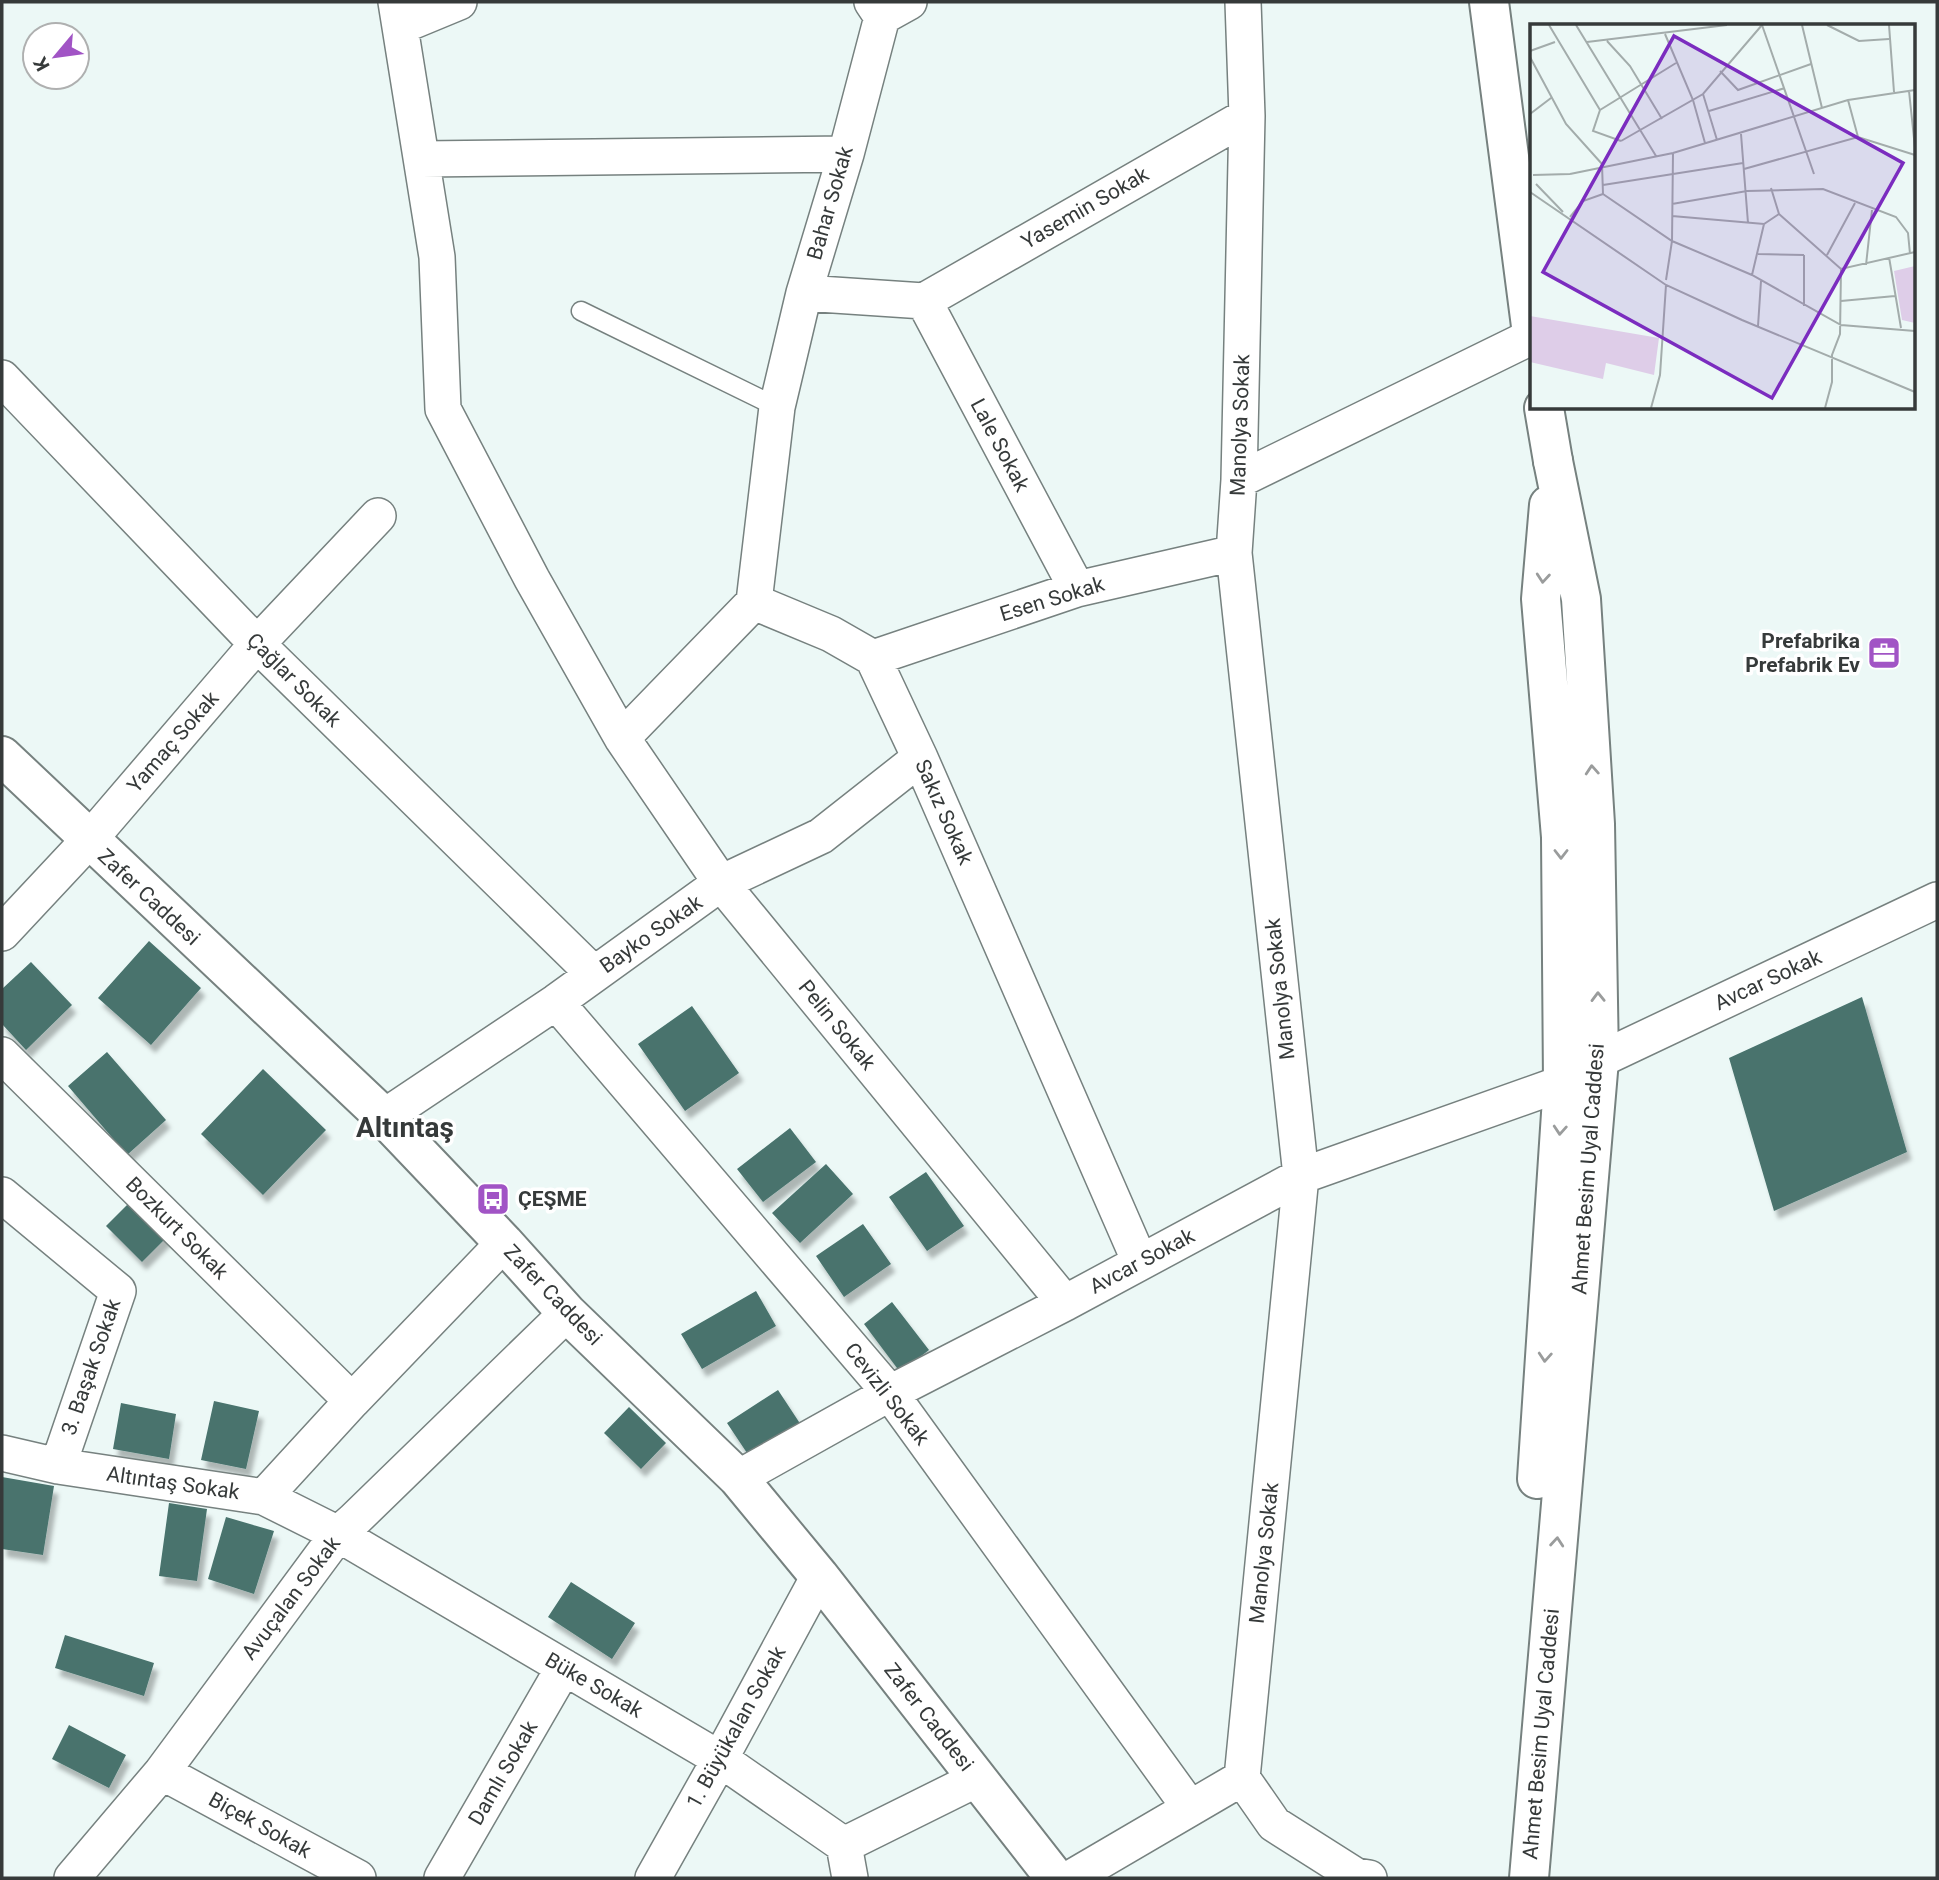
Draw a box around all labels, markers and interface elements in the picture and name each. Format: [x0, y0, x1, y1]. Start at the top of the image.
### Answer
north arrow [21, 21, 91, 91]
inset map [1530, 24, 1914, 410]
text: K [28, 52, 55, 75]
street label: Bahar Sokak [802, 143, 858, 263]
street label: Yasemin Sokak [1017, 162, 1153, 254]
street label: Manolya Sokak [1226, 353, 1254, 496]
street label: Lale Sokak [966, 395, 1035, 496]
street label: Esen Sokak [997, 572, 1107, 626]
one-way arrow [1536, 573, 1551, 584]
street label: Çağlar Sokak [242, 628, 346, 732]
place label: Prefabrika Prefabrik Ev [1745, 629, 1860, 677]
office icon: Prefabrika Prefabrik Ev [1865, 634, 1903, 672]
street label: Yamaç Sokak [122, 686, 224, 798]
street label: Sakız Sokak [910, 756, 978, 869]
one-way arrow [1584, 764, 1599, 775]
street label: Zafer Caddesi [93, 844, 205, 950]
one-way arrow [1553, 849, 1569, 860]
street label: Bayko Sokak [595, 890, 707, 978]
street label: Manolya Sokak [1261, 917, 1299, 1061]
street label: Avcar Sokak [1711, 945, 1826, 1015]
street label: Pelin Sokak [794, 975, 881, 1075]
one-way arrow [1590, 992, 1606, 1002]
street label: Ahmet Besim Uyal Caddesi [1567, 1043, 1609, 1295]
district label: Altıntaş [356, 1111, 454, 1144]
one-way arrow [1553, 1125, 1568, 1136]
street label: Bozkurt Sokak [121, 1172, 233, 1284]
bus stop icon: ÇEŞME [474, 1180, 512, 1218]
place label: ÇEŞME [518, 1187, 587, 1211]
street label: Avcar Sokak [1086, 1223, 1199, 1299]
street label: Zafer Caddesi [499, 1240, 607, 1350]
street label: 3. Başak Sokak [56, 1295, 126, 1438]
street label: Cevizli Sokak [840, 1338, 935, 1450]
one-way arrow [1537, 1352, 1552, 1363]
street label: Altıntaş Sokak [105, 1462, 241, 1504]
street label: Manolya Sokak [1245, 1481, 1283, 1625]
street label: Avuçalan Sokak [237, 1531, 345, 1664]
one-way arrow [1549, 1536, 1564, 1547]
street label: Ahmet Besim Uyal Caddesi [1518, 1608, 1564, 1860]
street label: 1. Büyükalan Sokak [682, 1642, 791, 1812]
street label: Büke Sokak [541, 1647, 647, 1723]
street label: Zafer Caddesi [879, 1658, 979, 1776]
street label: Damlı Sokak [464, 1716, 543, 1829]
street label: Biçek Sokak [205, 1787, 316, 1863]

